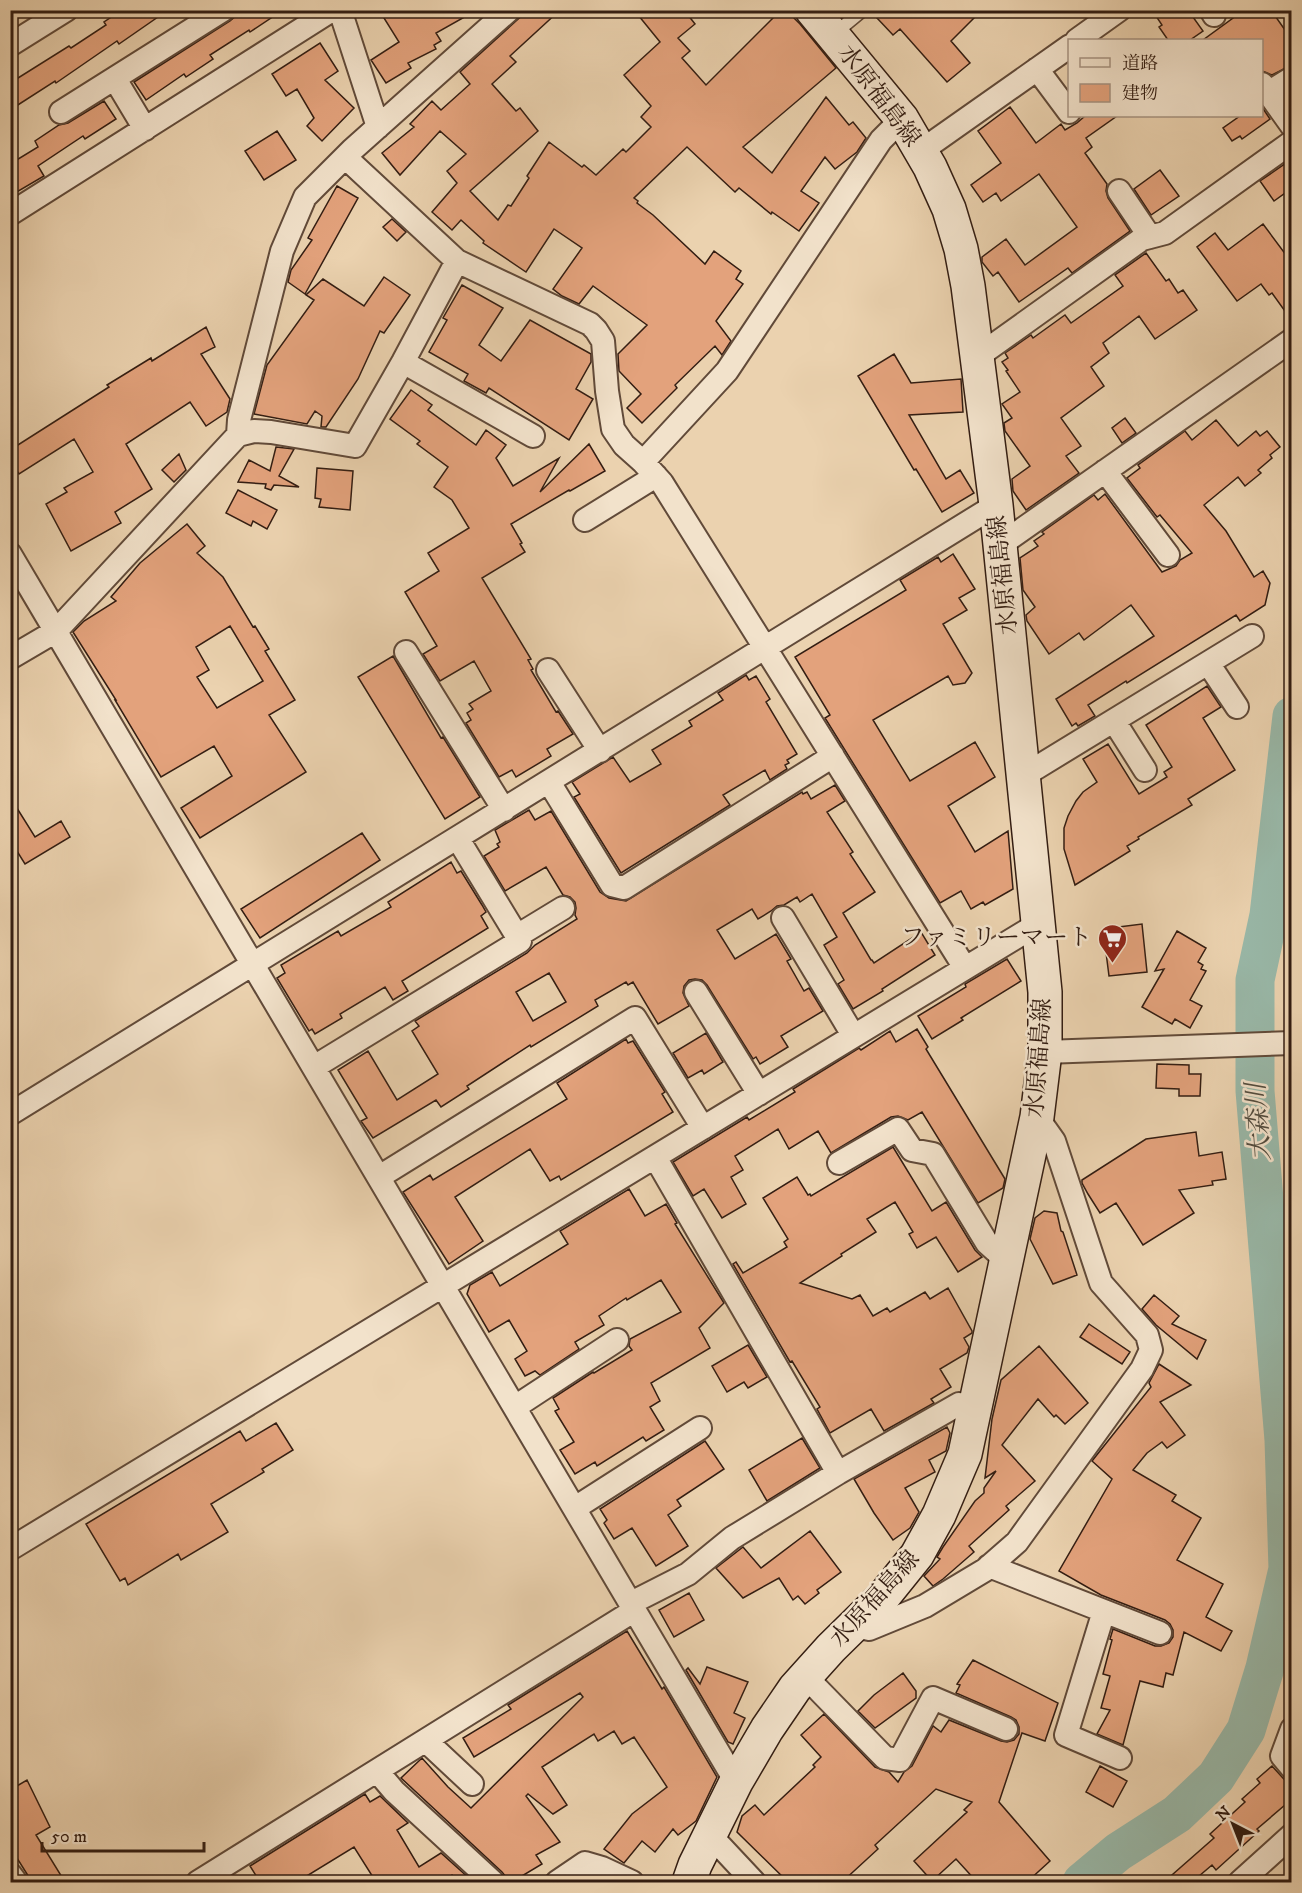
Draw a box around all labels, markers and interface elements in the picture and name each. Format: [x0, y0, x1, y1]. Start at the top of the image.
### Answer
street label: 水原福島線 [831, 39, 927, 153]
legend [1068, 39, 1263, 117]
text: 道路 [1122, 53, 1158, 75]
text: 建物 [1122, 83, 1158, 105]
street label: 水原福島線 [982, 514, 1024, 636]
supermarket icon: ファミリーマート [1097, 922, 1129, 964]
place label: ファミリーマート [900, 923, 1092, 953]
street label: 水原福島線 [1020, 997, 1058, 1119]
water label: 大森川 [1240, 1079, 1278, 1162]
street label: 水原福島線 [824, 1544, 926, 1654]
north arrow [1203, 1794, 1263, 1854]
text: N [1212, 1802, 1235, 1825]
scale bar [42, 1815, 204, 1853]
text: 50 m [51, 1826, 87, 1848]

